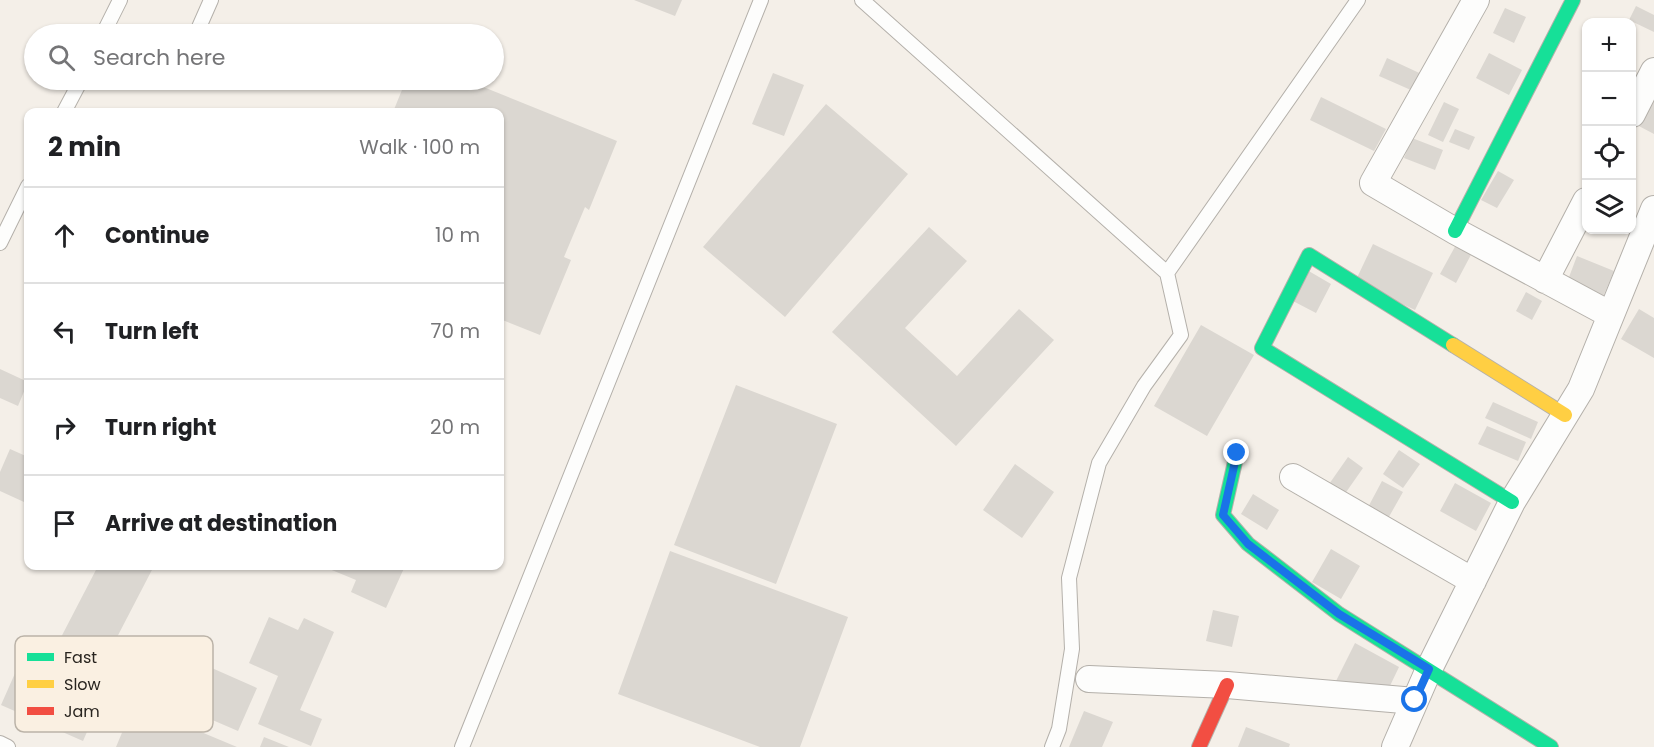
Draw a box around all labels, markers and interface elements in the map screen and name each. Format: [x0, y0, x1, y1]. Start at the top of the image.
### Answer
map controls [1582, 18, 1636, 234]
button: + [1582, 18, 1636, 72]
search box [24, 24, 504, 90]
icon: search [45, 41, 78, 74]
text: Search here [93, 42, 226, 73]
button: − [1582, 72, 1636, 126]
button: locate [1582, 126, 1636, 180]
text: 2 min [48, 129, 121, 165]
text: Walk · 100 m [359, 133, 480, 161]
button: layers [1582, 180, 1636, 234]
icon: ahead [48, 219, 81, 252]
text: Continue [105, 220, 209, 251]
text: 10 m [435, 221, 480, 249]
icon: left [48, 315, 81, 348]
text: Turn left [105, 316, 199, 347]
text: 70 m [431, 317, 480, 345]
icon: right [48, 411, 81, 444]
text: Turn right [105, 412, 216, 443]
text: 20 m [430, 413, 480, 441]
route end [1223, 439, 1249, 465]
icon: arrive [48, 507, 81, 540]
text: Arrive at destination [105, 508, 337, 539]
legend [15, 636, 213, 732]
text: Fast [64, 646, 97, 669]
text: Slow [64, 673, 101, 696]
route start [1401, 686, 1427, 712]
text: Jam [64, 700, 100, 723]

